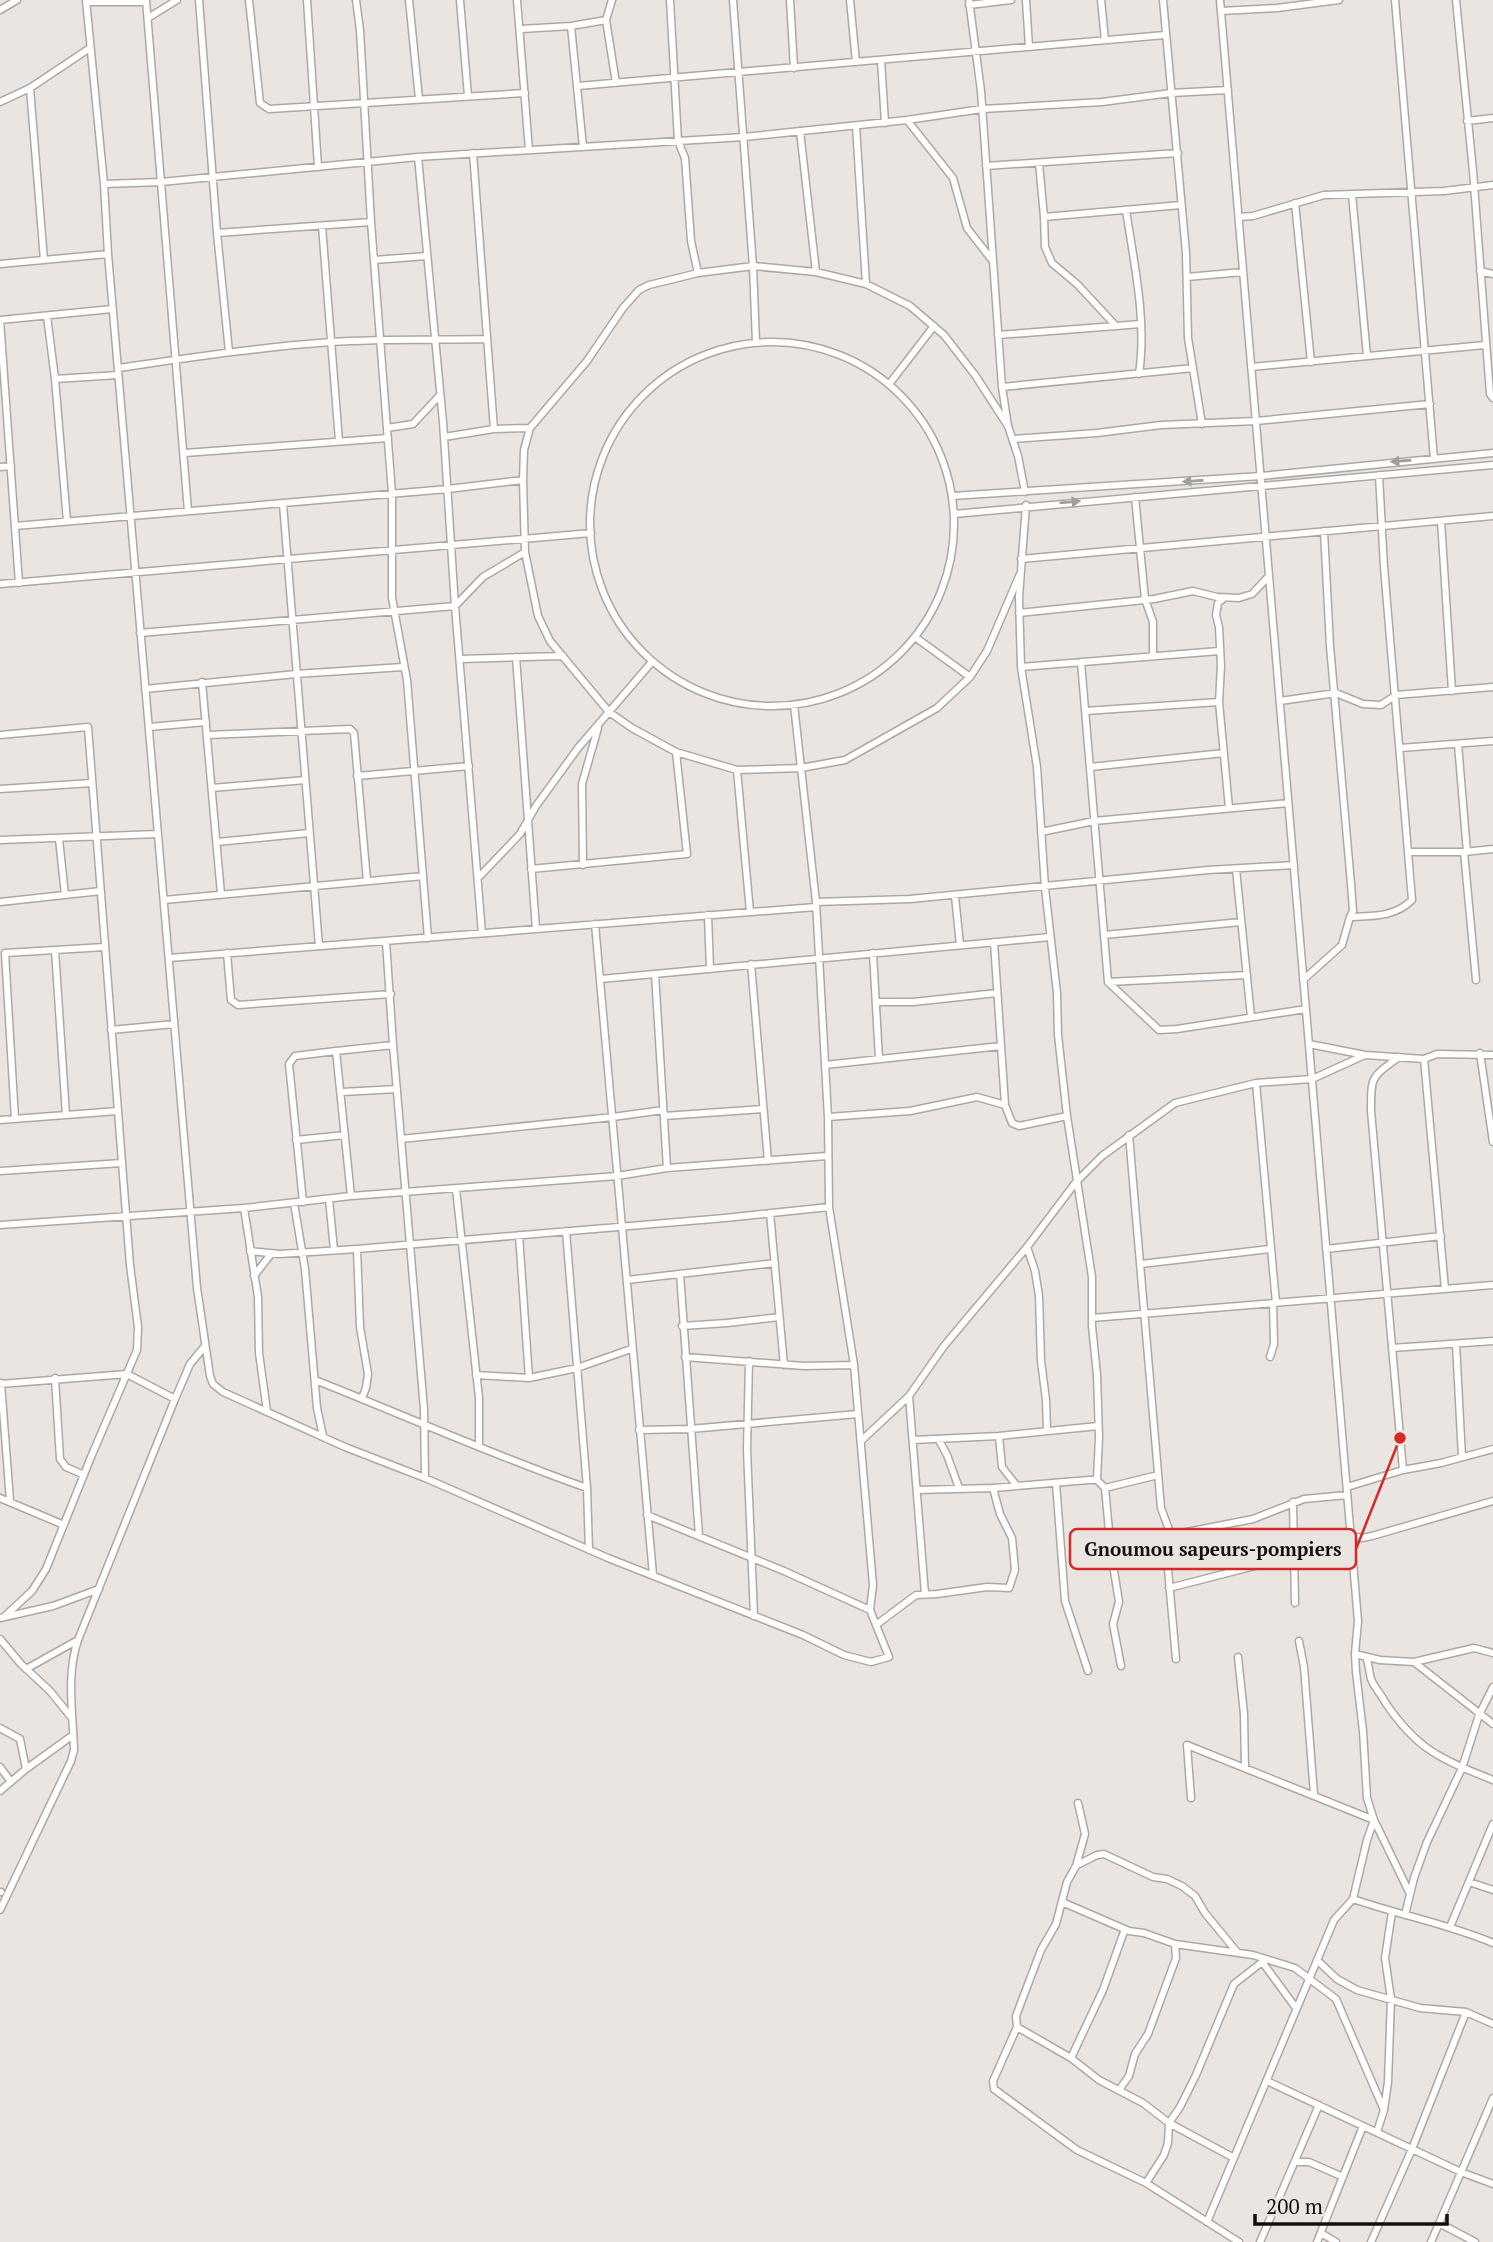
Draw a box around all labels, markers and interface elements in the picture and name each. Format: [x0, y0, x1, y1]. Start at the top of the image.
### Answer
one-way arrow [1389, 456, 1411, 467]
one-way arrow [1181, 476, 1203, 487]
one-way arrow [1059, 496, 1081, 507]
callout: Gnoumou sapeurs-pompiers [1070, 1529, 1356, 1569]
text: Gnoumou sapeurs-pompiers [1084, 1536, 1342, 1561]
scale bar [1255, 2182, 1448, 2226]
text: 200 m [1266, 2192, 1323, 2220]

